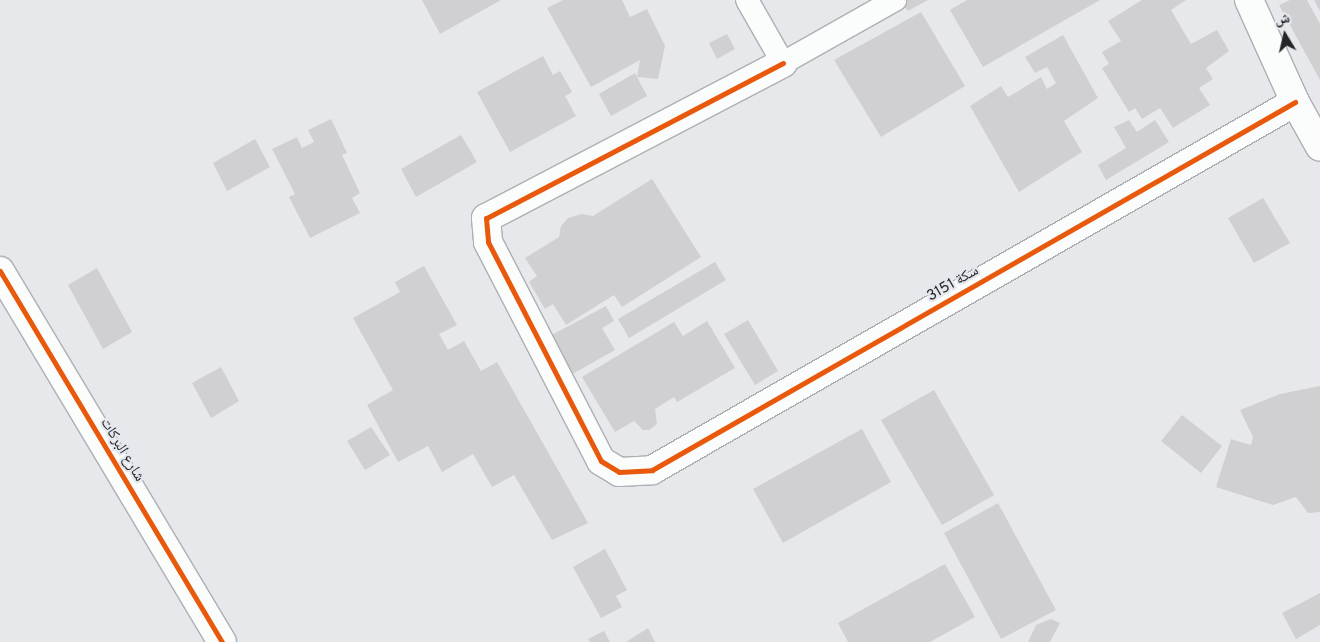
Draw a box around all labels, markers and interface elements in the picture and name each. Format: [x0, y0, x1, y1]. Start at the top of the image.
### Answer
north arrow [1260, 10, 1310, 60]
text: ش [1274, 10, 1291, 29]
street label: سكة 3151 [924, 262, 982, 306]
street label: شارع البركات [96, 415, 148, 485]

